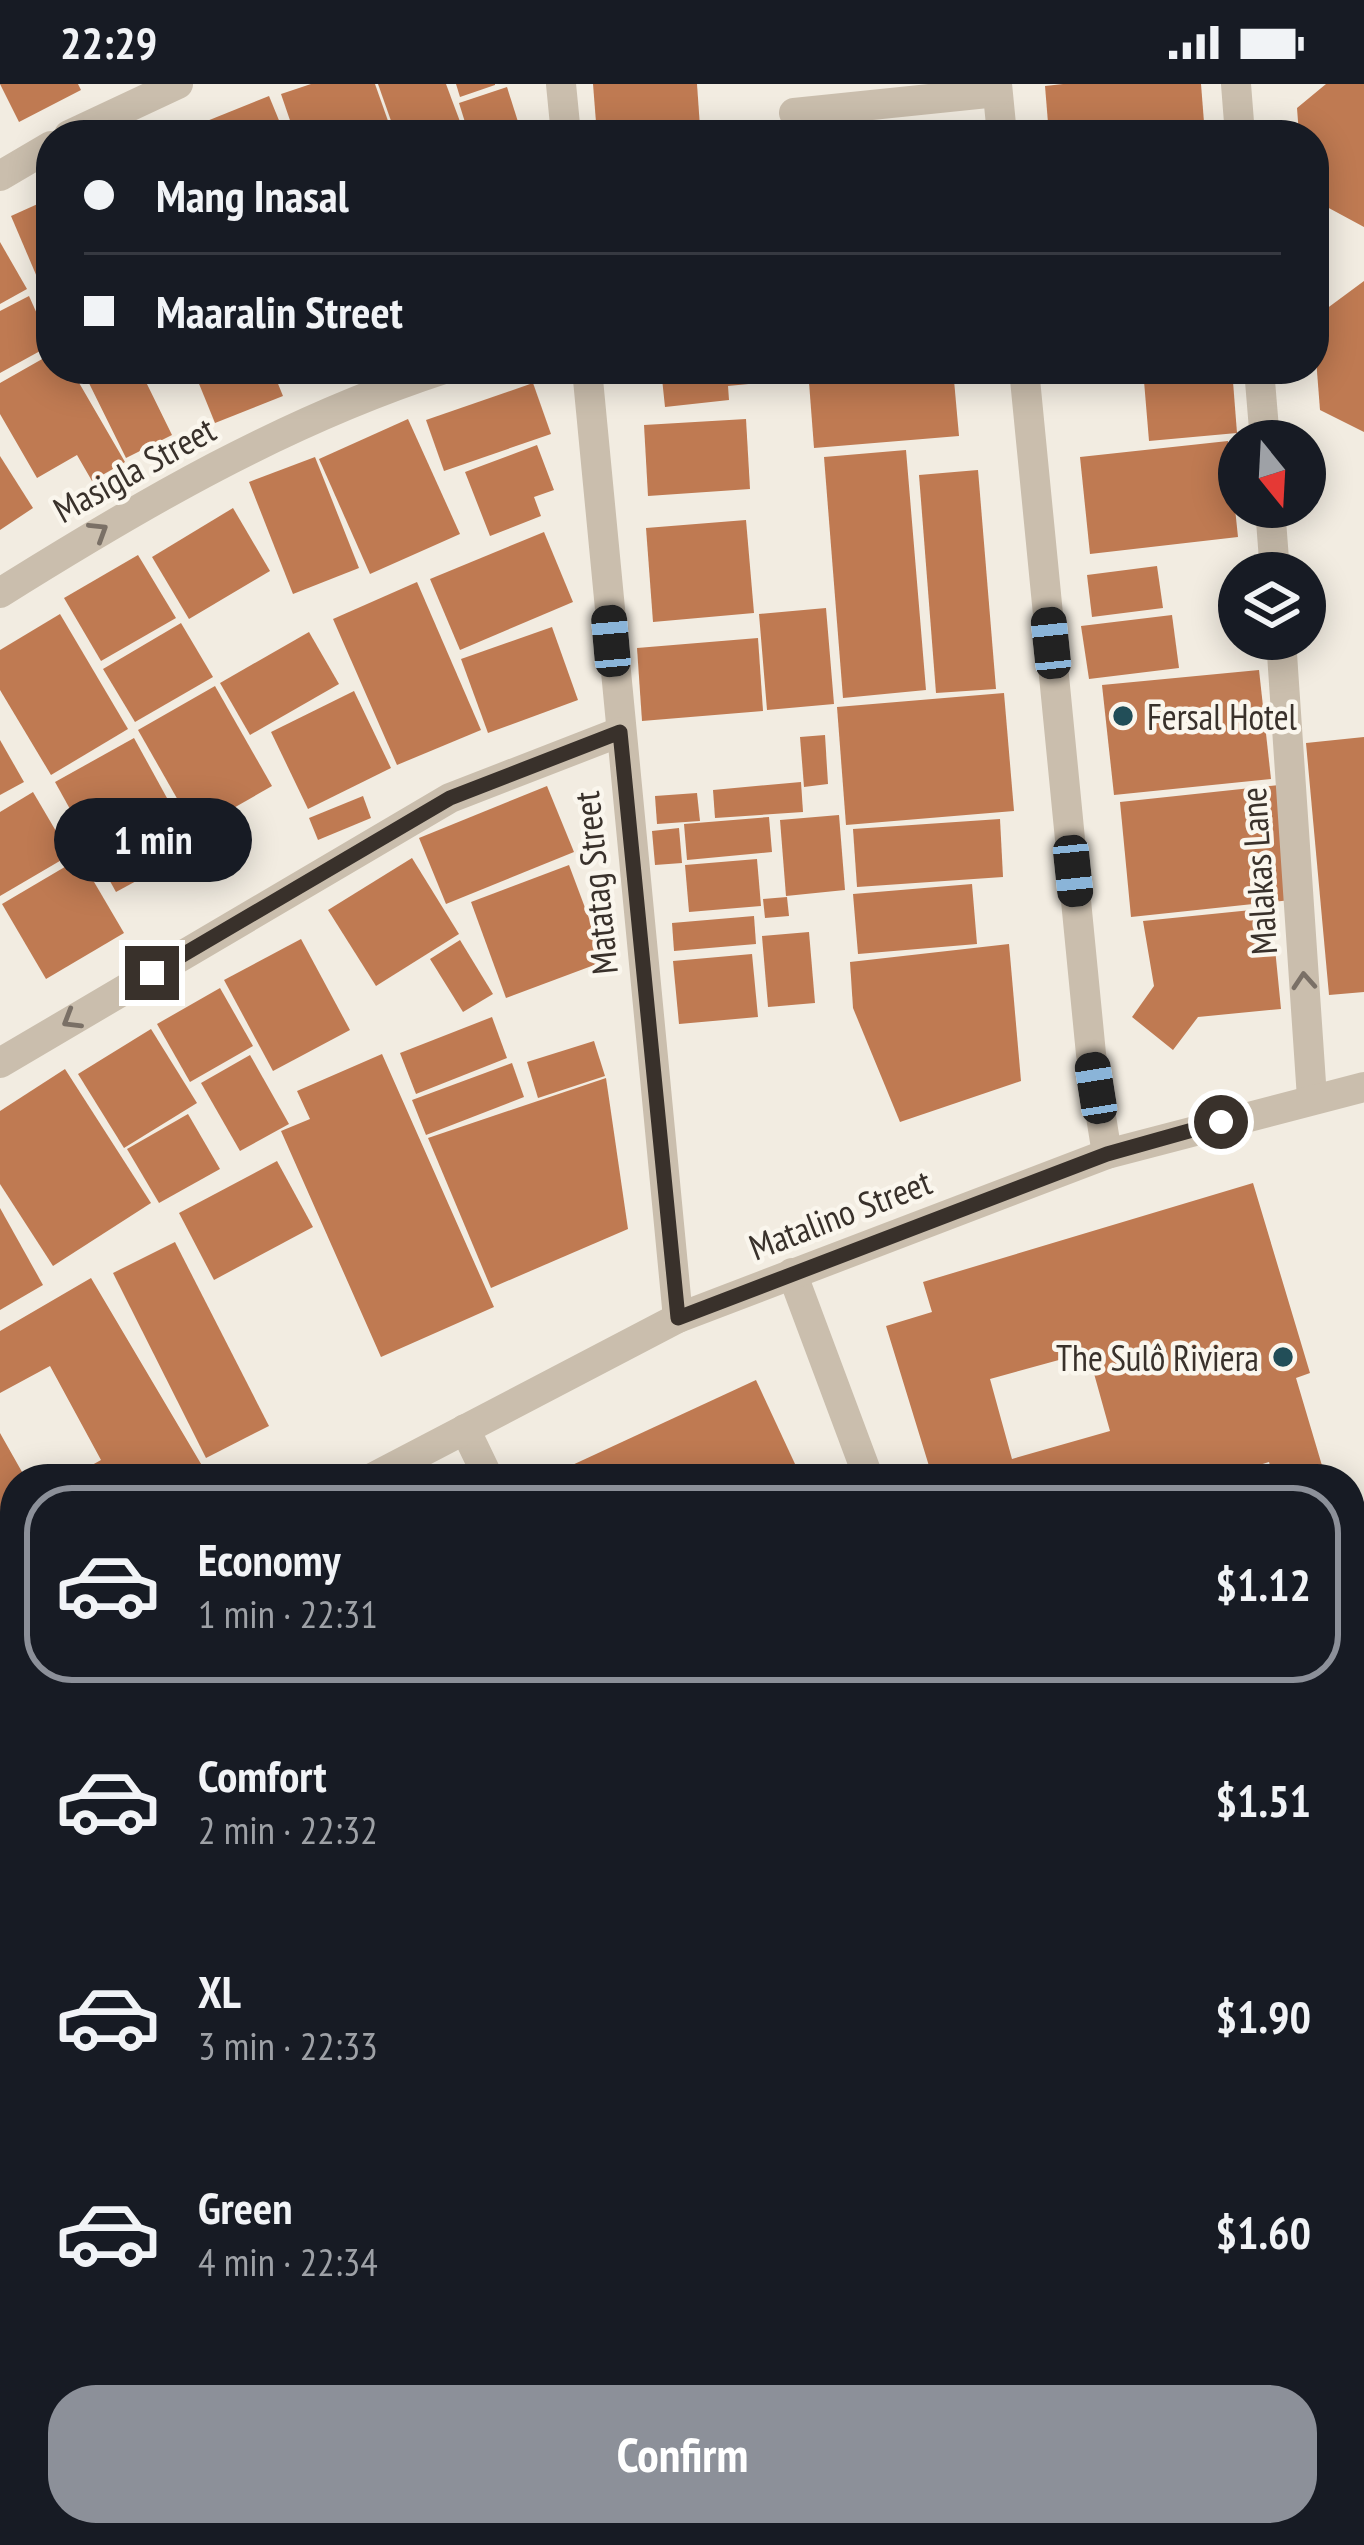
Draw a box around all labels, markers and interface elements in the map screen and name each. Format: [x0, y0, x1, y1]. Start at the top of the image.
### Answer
text: 22:29 [60, 13, 157, 71]
text: Mang Inasal [156, 166, 349, 224]
text: Maaralin Street [156, 282, 403, 340]
street label: Masigla Street [45, 405, 223, 533]
north arrow [1218, 420, 1326, 528]
map controls [1218, 420, 1326, 660]
one-way arrow [86, 523, 108, 545]
button: layers [1218, 552, 1326, 660]
car [590, 604, 632, 678]
car [1029, 605, 1073, 681]
place label: Fersal Hotel [1147, 693, 1298, 740]
marker: Fersal Hotel [1110, 703, 1136, 729]
street label: Malakas Lane [1229, 786, 1287, 956]
street label: Matatag Street [562, 789, 628, 977]
callout: 1 min [53, 799, 251, 883]
text: 1 min [114, 814, 192, 865]
car [1051, 833, 1095, 909]
route end [125, 946, 179, 1000]
one-way arrow [1292, 971, 1318, 990]
one-way arrow [62, 1006, 84, 1029]
car [1073, 1050, 1119, 1126]
route start [1194, 1095, 1248, 1149]
street label: Matalino Street [742, 1158, 938, 1270]
place label: The Sulô Riviera [1056, 1334, 1259, 1381]
marker: The Sulô Riviera [1270, 1344, 1296, 1370]
icon: car [54, 1530, 162, 1638]
text: Economy [198, 1530, 341, 1588]
text: $1.12 [1215, 1555, 1311, 1613]
text: 1 min · 22:31 [198, 1588, 378, 1639]
icon: car [54, 1746, 162, 1854]
text: Comfort [198, 1746, 327, 1804]
text: $1.51 [1215, 1771, 1311, 1829]
text: 2 min · 22:32 [198, 1804, 378, 1855]
icon: car [54, 1962, 162, 2070]
text: XL [198, 1962, 241, 2020]
text: $1.90 [1215, 1987, 1311, 2045]
text: 3 min · 22:33 [198, 2020, 378, 2071]
icon: car [54, 2178, 162, 2286]
text: Green [198, 2178, 293, 2236]
text: $1.60 [1215, 2203, 1311, 2261]
text: 4 min · 22:34 [198, 2236, 378, 2287]
button: Confirm [48, 2385, 1317, 2523]

